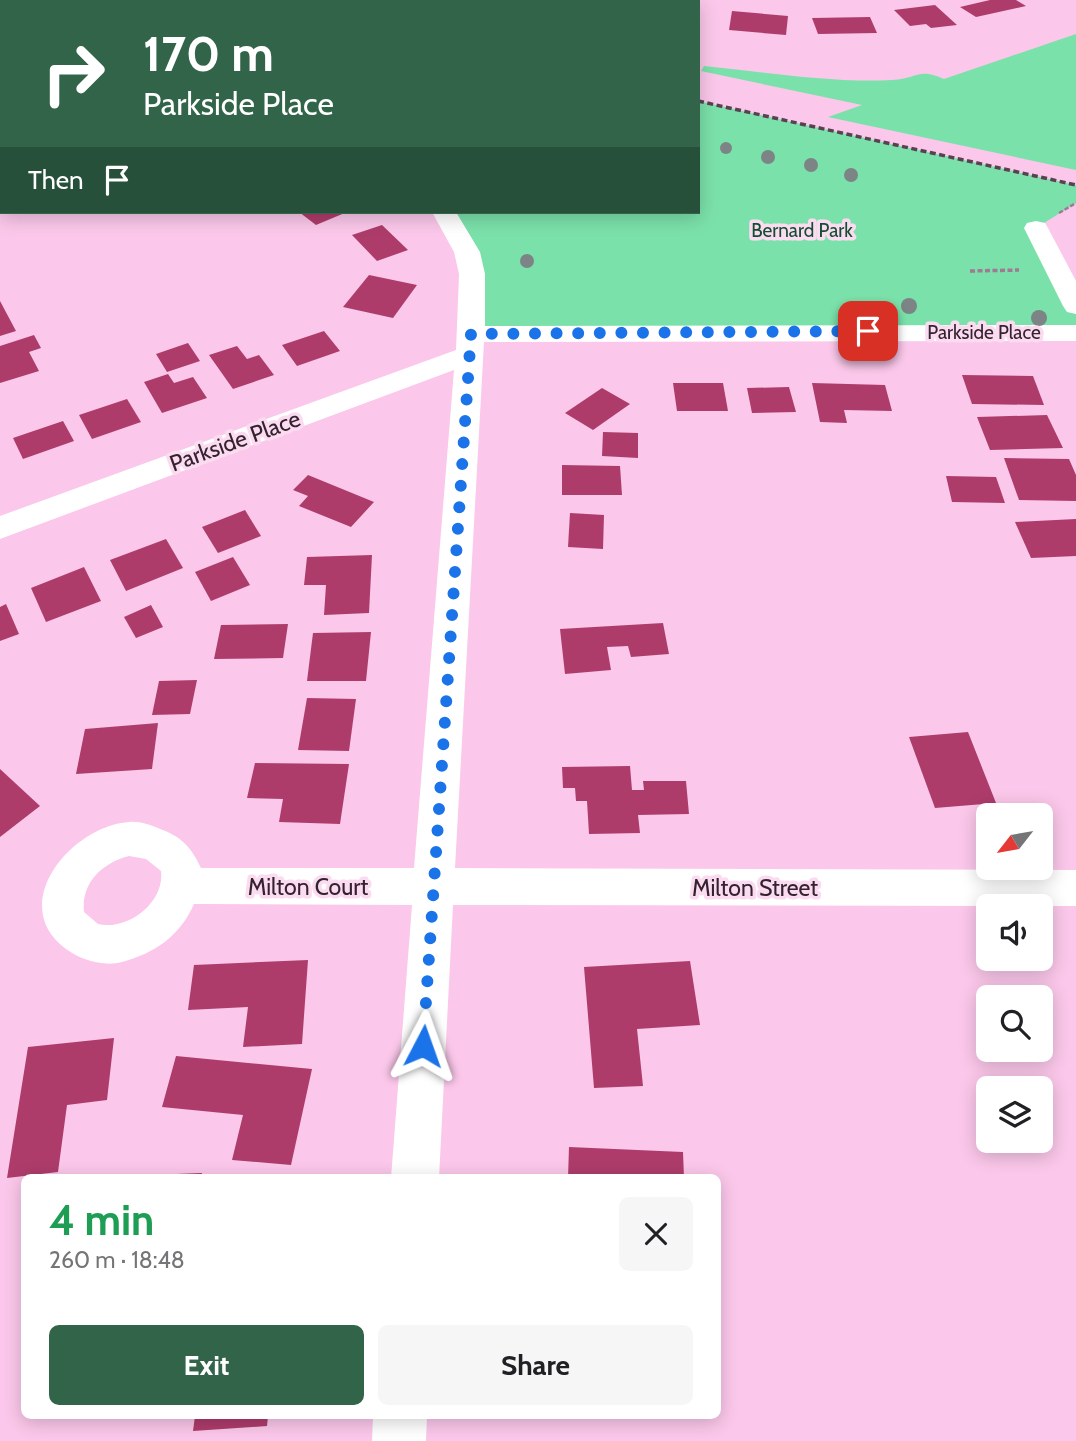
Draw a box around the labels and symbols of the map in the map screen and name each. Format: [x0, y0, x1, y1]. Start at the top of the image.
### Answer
park label: Bernard Park [751, 219, 853, 242]
pin [838, 301, 898, 361]
street label: Parkside Place [927, 321, 1041, 344]
street label: Parkside Place [166, 404, 304, 478]
north arrow [976, 803, 1054, 880]
street label: Milton Court [248, 873, 369, 901]
street label: Milton Street [692, 874, 818, 902]
position arrow [386, 1009, 460, 1083]

